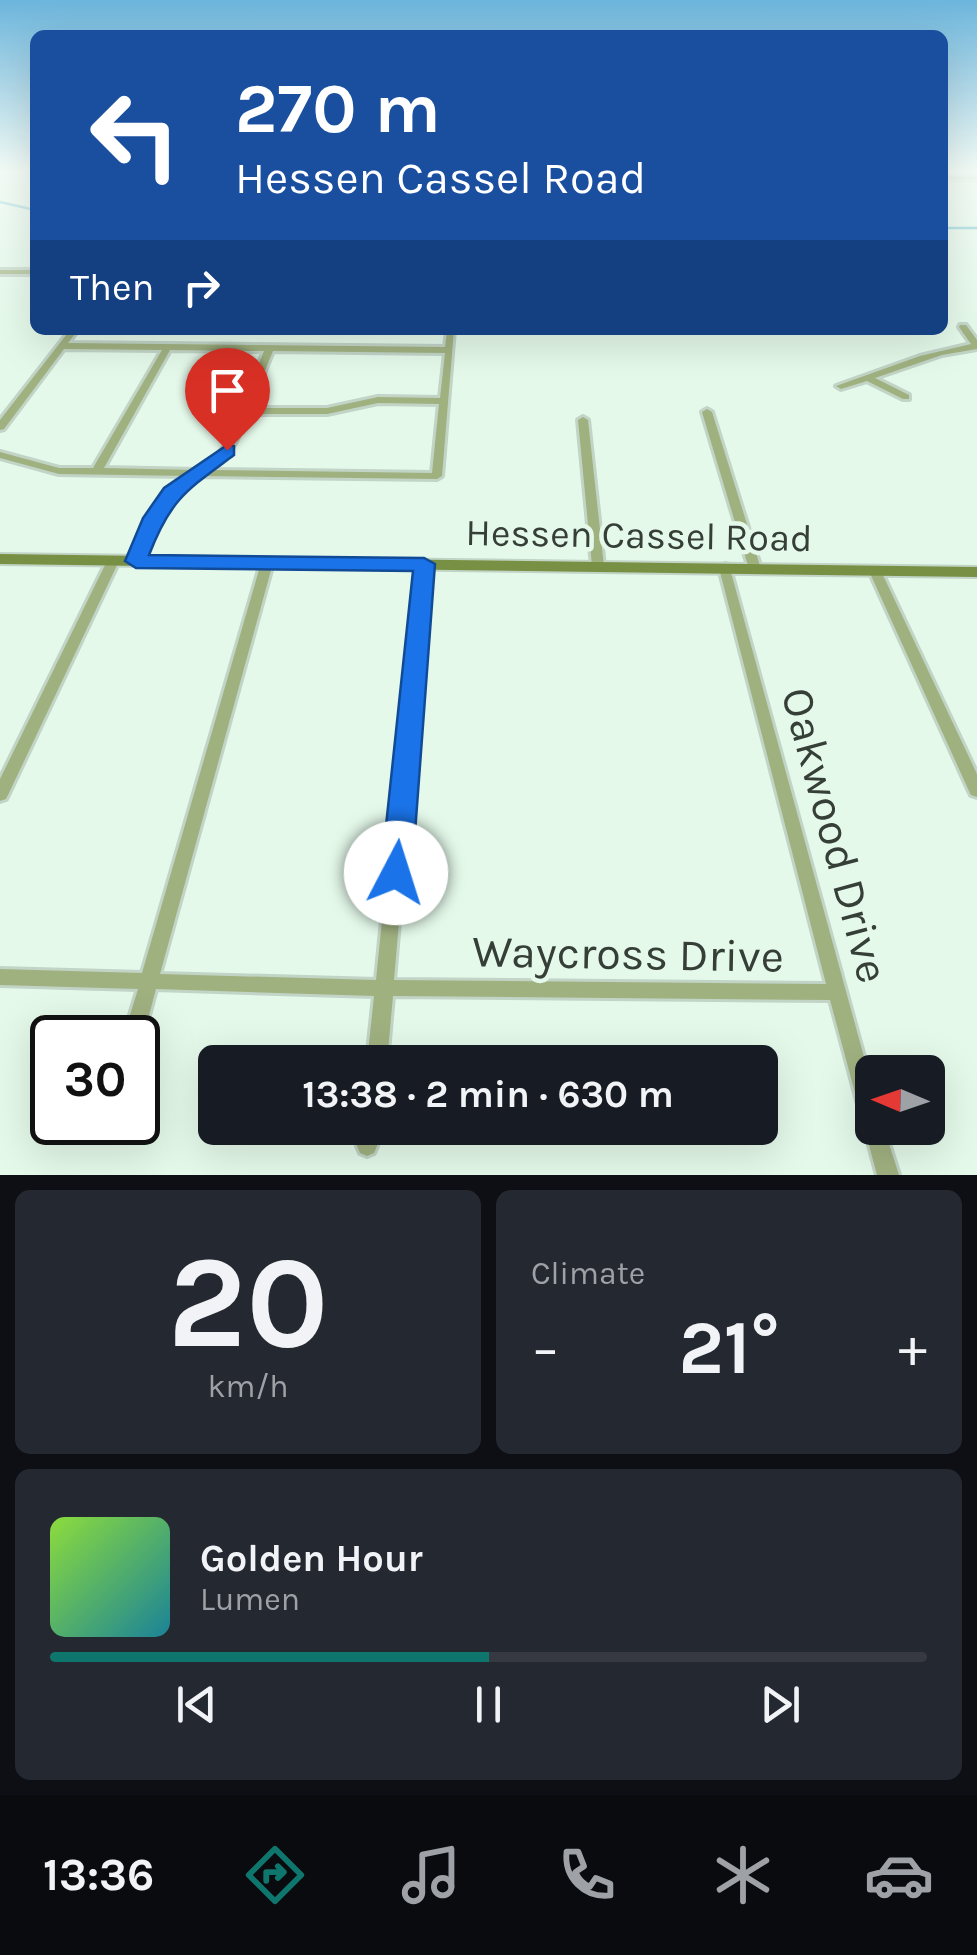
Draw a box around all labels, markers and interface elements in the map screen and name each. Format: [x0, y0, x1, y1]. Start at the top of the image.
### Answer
text: 270 m [235, 68, 441, 150]
icon: left [70, 70, 200, 200]
text: Hessen Cassel Road [235, 152, 646, 204]
icon: right [174, 260, 229, 315]
text: Then [70, 265, 154, 310]
pin [185, 348, 270, 451]
icon: arrive [200, 363, 255, 418]
street label: Hessen Cassel Road [465, 510, 813, 561]
street label: Oakwood Drive [771, 682, 899, 989]
position arrow [344, 821, 448, 925]
street label: Waycross Drive [472, 925, 784, 984]
speed limit sign: 30 [30, 1015, 160, 1145]
north arrow [855, 1055, 945, 1145]
map controls [855, 1055, 945, 1145]
text: 13:38 · 2 min · 630 m [302, 1072, 674, 1117]
text: 20 [168, 1227, 328, 1379]
text: Climate [531, 1255, 645, 1292]
text: 21° [678, 1304, 780, 1392]
text: − [531, 1316, 560, 1380]
text: + [898, 1316, 927, 1380]
text: km/h [207, 1368, 289, 1405]
text: Golden Hour [200, 1536, 423, 1581]
text: Lumen [200, 1581, 300, 1618]
icon: previous [169, 1677, 224, 1732]
icon: pause [461, 1677, 516, 1732]
icon: next [753, 1677, 808, 1732]
icon: directions [240, 1840, 310, 1910]
icon: music [396, 1840, 466, 1910]
icon: phone [552, 1840, 622, 1910]
icon: climate [708, 1840, 778, 1910]
icon: car [864, 1840, 934, 1910]
text: 13:36 [43, 1849, 154, 1901]

